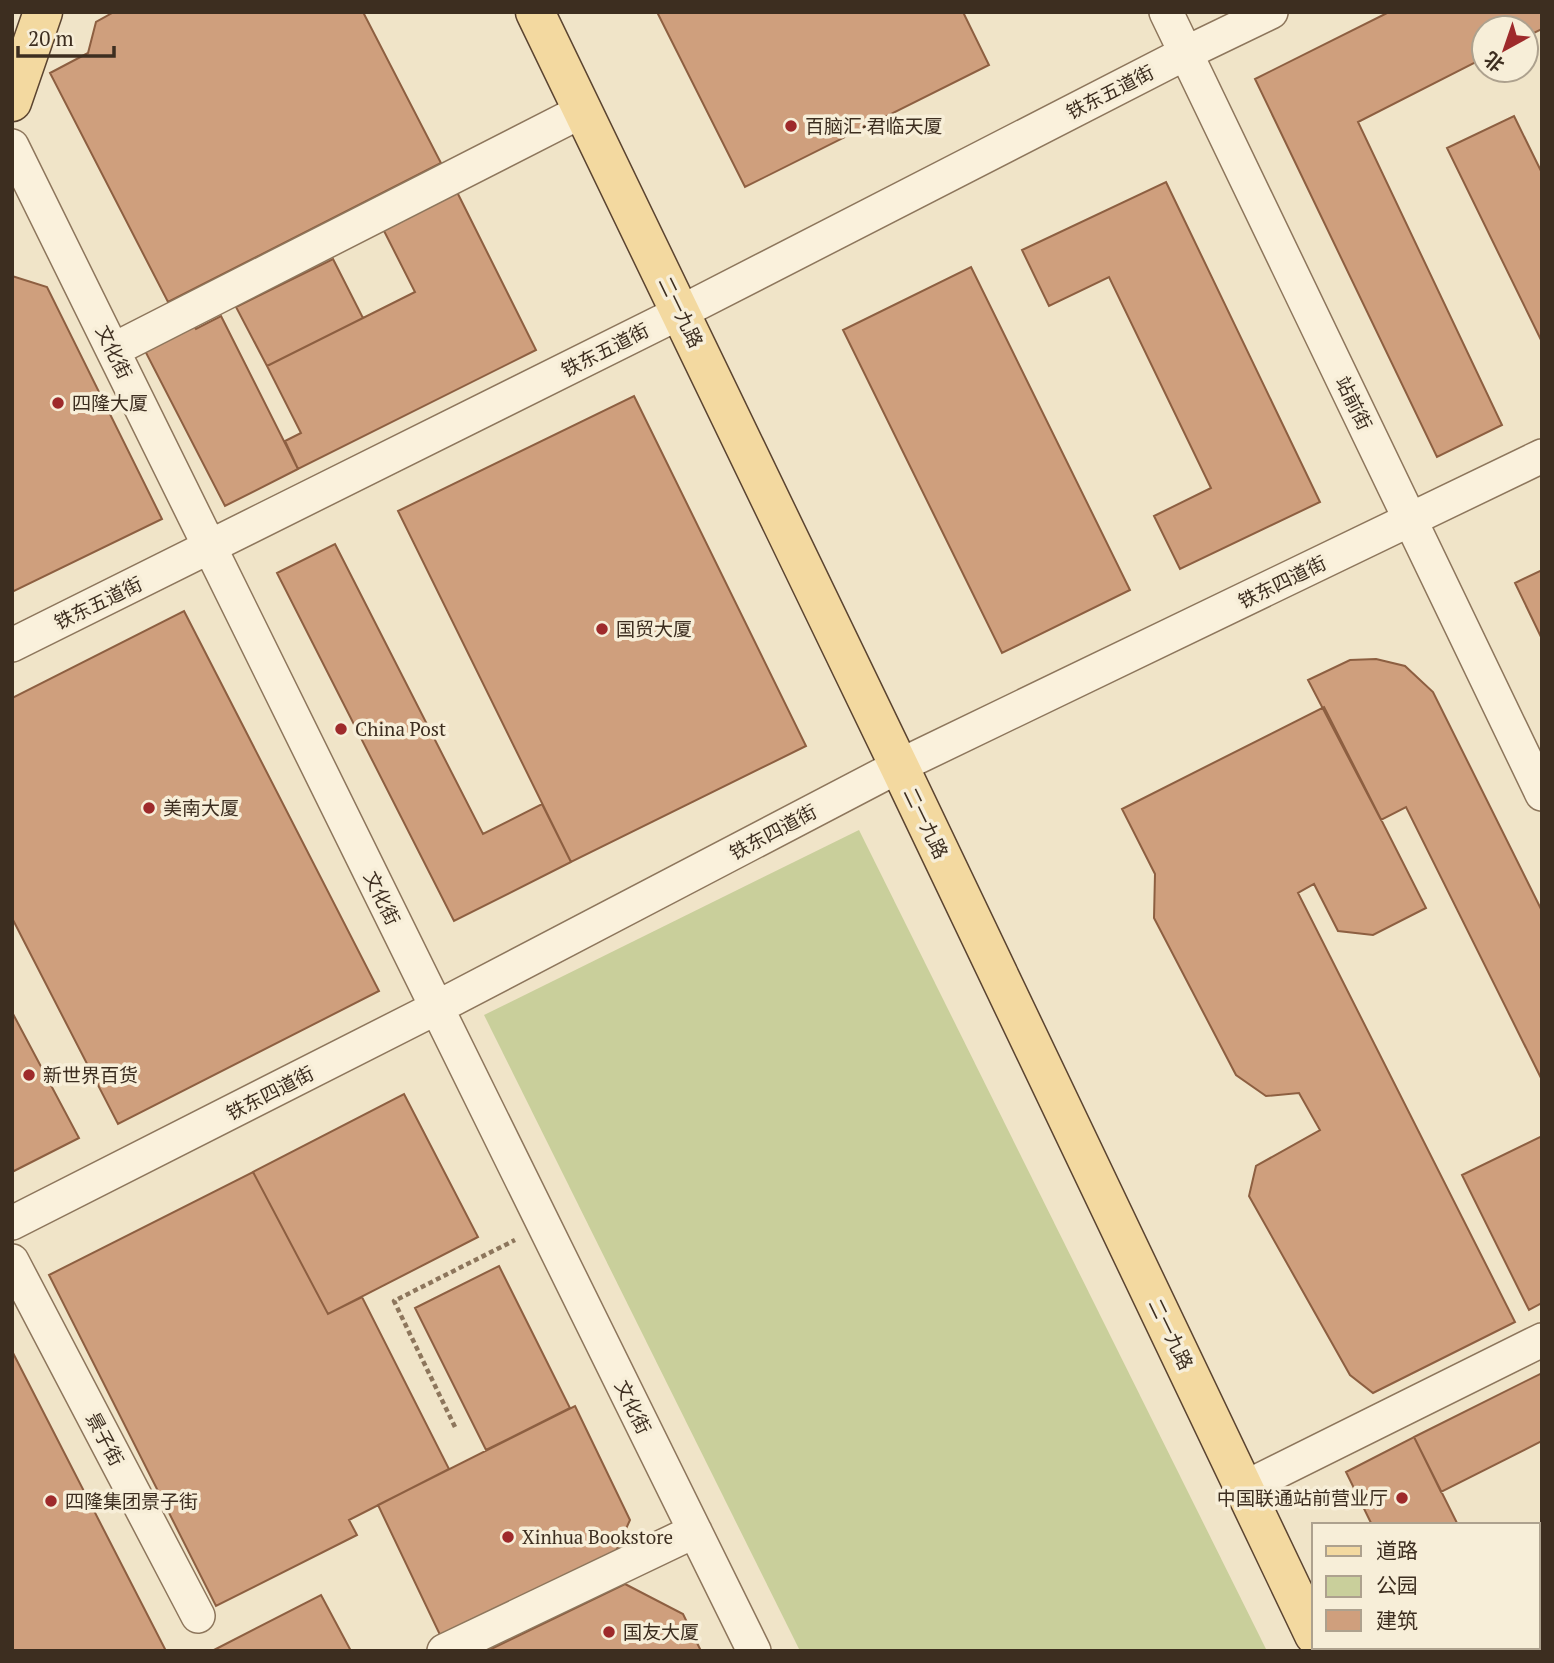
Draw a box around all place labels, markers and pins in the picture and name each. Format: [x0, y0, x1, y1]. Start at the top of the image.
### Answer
place label: 百脑汇·君临天厦 [805, 113, 943, 138]
marker: 百脑汇·君临天厦 [783, 118, 799, 134]
place label: 四隆大厦 [72, 390, 148, 415]
marker: 四隆大厦 [50, 395, 66, 411]
place label: 国贸大厦 [616, 616, 692, 641]
marker: 国贸大厦 [594, 621, 610, 637]
place label: China Post [355, 716, 446, 741]
marker: China Post [333, 721, 349, 737]
place label: 美南大厦 [163, 795, 239, 820]
marker: 美南大厦 [141, 800, 157, 816]
place label: 新世界百货 [43, 1062, 138, 1087]
marker: 新世界百货 [21, 1067, 37, 1083]
place label: 中国联通站前营业厅 [1217, 1485, 1388, 1510]
place label: 四隆集团景子街 [65, 1488, 198, 1513]
marker: 中国联通站前营业厅 [1394, 1490, 1410, 1506]
marker: 四隆集团景子街 [43, 1493, 59, 1509]
place label: Xinhua Bookstore [522, 1524, 673, 1549]
marker: Xinhua Bookstore [500, 1529, 516, 1545]
place label: 国友大厦 [623, 1619, 699, 1644]
marker: 国友大厦 [601, 1624, 617, 1640]

